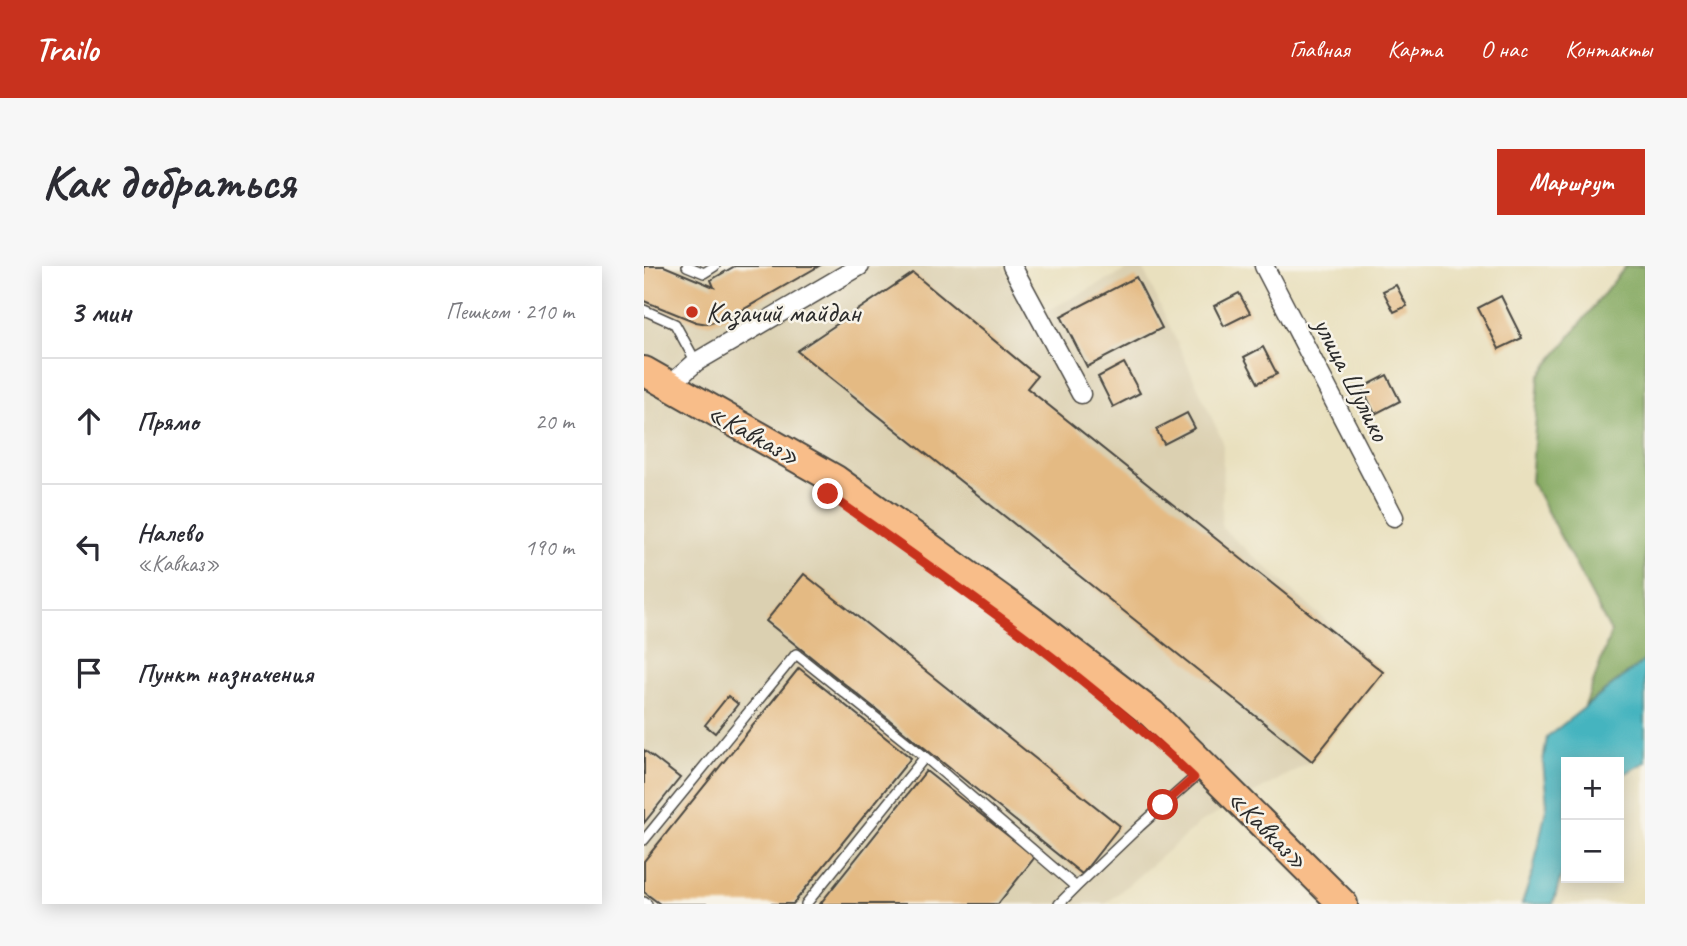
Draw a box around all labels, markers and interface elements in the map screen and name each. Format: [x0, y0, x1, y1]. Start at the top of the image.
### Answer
text: Trailo [35, 28, 98, 70]
text: Главная [1289, 34, 1350, 64]
text: Карта [1388, 34, 1442, 64]
text: О нас [1480, 34, 1527, 64]
text: Контакты [1565, 34, 1652, 64]
button: Маршрут [1497, 149, 1645, 215]
text: Как добраться [42, 151, 295, 213]
text: 3 мин [70, 293, 131, 331]
place label: Казачий майдан [706, 295, 862, 331]
text: Пешком · 210 m [446, 297, 574, 326]
marker: Казачий майдан [684, 304, 700, 320]
street label: улица Шулико [1305, 310, 1399, 449]
street label: «Кавказ» [701, 394, 807, 474]
icon: ahead [70, 402, 108, 440]
text: Прямо [137, 405, 199, 438]
text: 20 m [535, 407, 574, 436]
route end [812, 478, 843, 509]
text: Налево [137, 516, 203, 549]
icon: left [70, 528, 108, 566]
text: 190 m [525, 533, 574, 562]
text: «Кавказ» [137, 549, 220, 578]
icon: arrive [70, 654, 108, 692]
text: Пункт назначения [137, 657, 313, 690]
map controls [1561, 757, 1624, 883]
button: + [1561, 757, 1624, 820]
street label: «Кавказ» [1220, 781, 1316, 877]
route start [1147, 789, 1178, 820]
button: − [1561, 820, 1624, 883]

